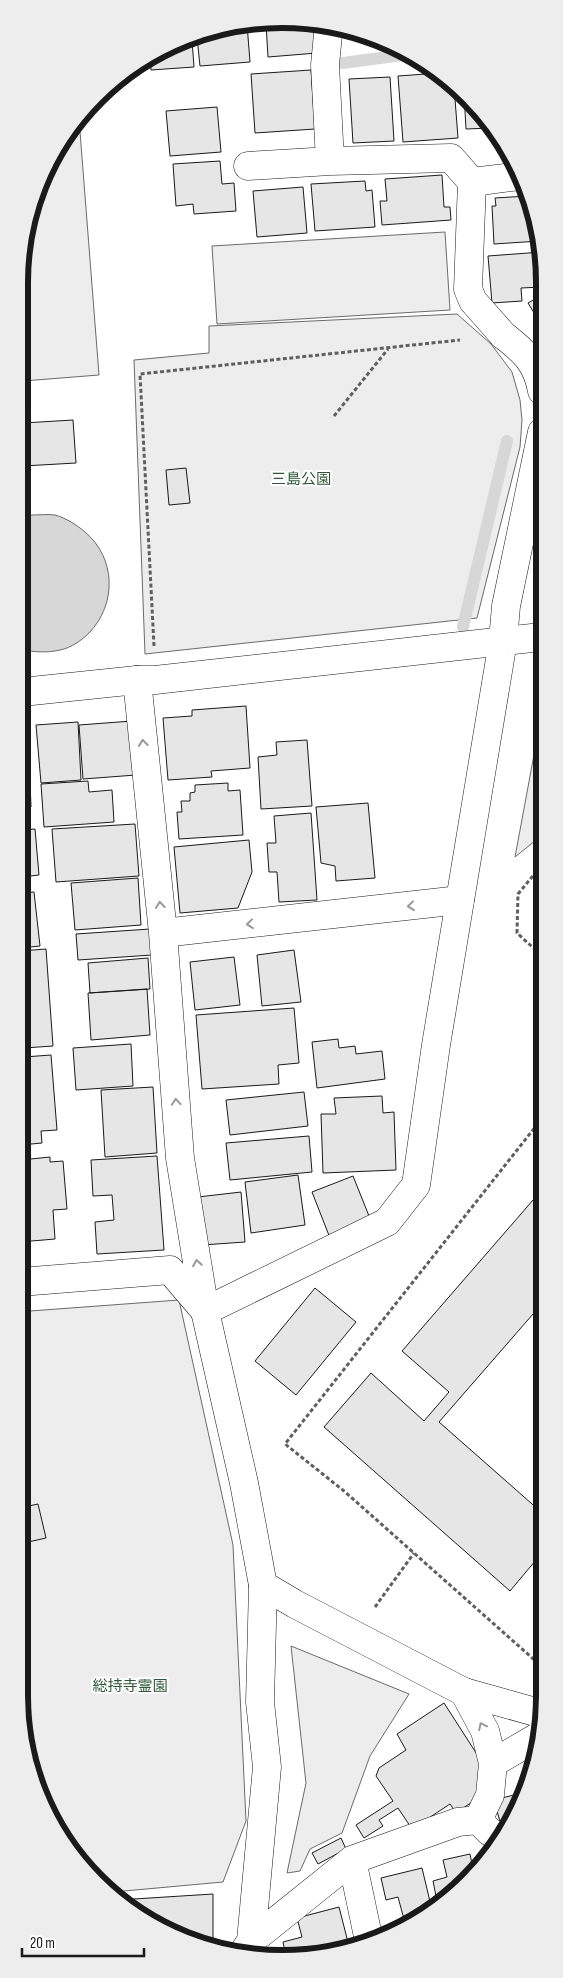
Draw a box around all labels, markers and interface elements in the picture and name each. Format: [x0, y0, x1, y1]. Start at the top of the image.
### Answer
park label: 三島公園 [271, 470, 331, 489]
one-way arrow [138, 739, 149, 747]
one-way arrow [155, 900, 166, 908]
one-way arrow [407, 900, 415, 911]
one-way arrow [245, 918, 253, 929]
one-way arrow [170, 1097, 181, 1105]
one-way arrow [192, 1258, 203, 1266]
park label: 総持寺霊園 [92, 1677, 168, 1696]
one-way arrow [478, 1722, 488, 1731]
scale bar [22, 1926, 145, 1958]
text: 20 m [30, 1934, 55, 1953]

